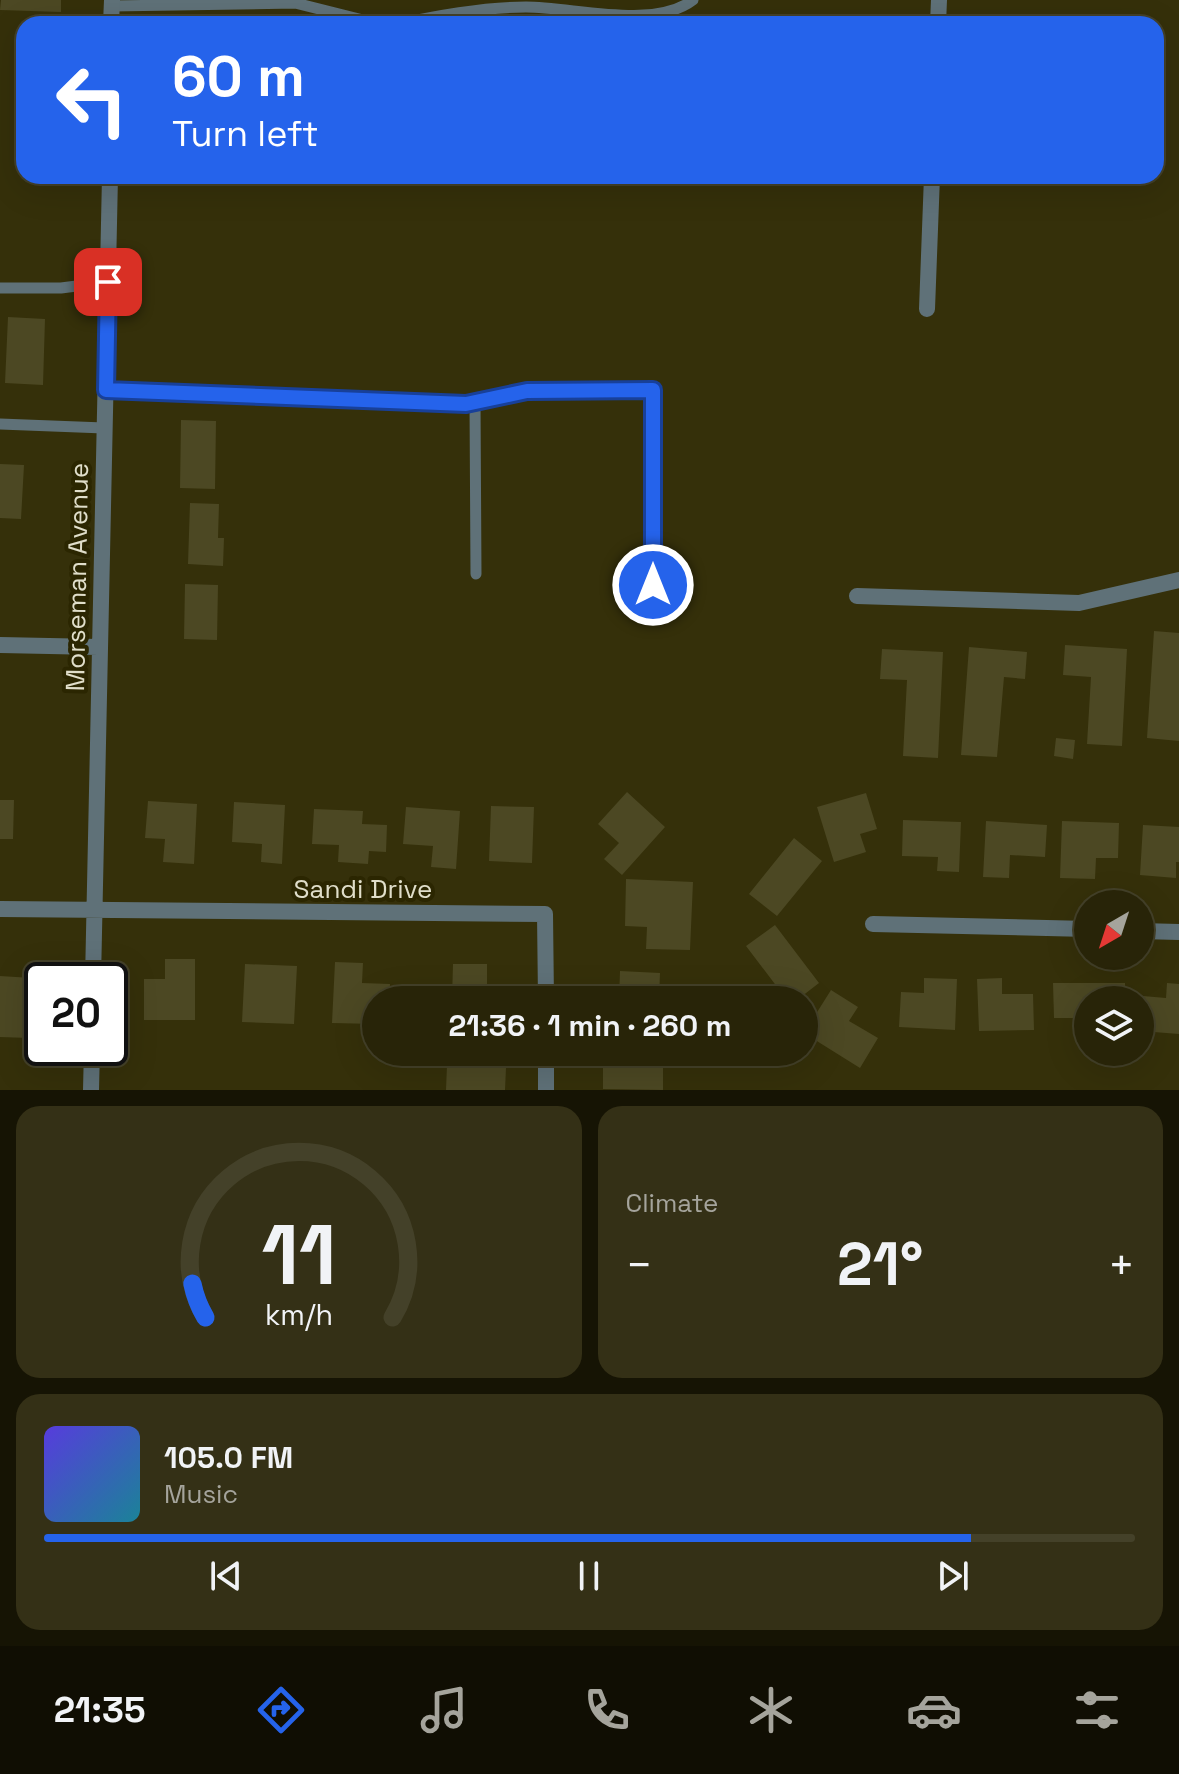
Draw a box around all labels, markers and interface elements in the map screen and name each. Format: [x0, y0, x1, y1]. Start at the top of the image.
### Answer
text: 60 m [172, 41, 305, 112]
icon: left [40, 48, 144, 152]
text: Turn left [172, 111, 319, 157]
pin [74, 248, 142, 316]
icon: arrive [86, 260, 130, 304]
street label: Morseman Avenue [58, 462, 96, 692]
position arrow [611, 543, 695, 627]
street label: Sandi Drive [294, 872, 432, 906]
north arrow [1074, 890, 1154, 970]
map controls [1074, 890, 1154, 1066]
speed limit sign: 20 [24, 962, 128, 1066]
button: layers [1074, 986, 1154, 1066]
text: 21:36 · 1 min · 260 m [449, 1006, 731, 1045]
text: Climate [626, 1186, 718, 1220]
text: 11 [261, 1202, 336, 1308]
text: 21° [837, 1226, 923, 1303]
text: − [626, 1237, 653, 1293]
text: + [1108, 1237, 1135, 1293]
text: km/h [265, 1297, 333, 1333]
text: 105.0 FM [164, 1438, 293, 1477]
text: Music [164, 1477, 238, 1511]
icon: previous [204, 1554, 248, 1598]
icon: pause [567, 1554, 611, 1598]
icon: next [931, 1554, 975, 1598]
icon: directions [253, 1682, 309, 1738]
icon: music [416, 1682, 472, 1738]
icon: phone [579, 1682, 635, 1738]
icon: climate [743, 1682, 799, 1738]
icon: car [906, 1682, 962, 1738]
icon: filters [1069, 1682, 1125, 1738]
text: 21:35 [54, 1687, 146, 1733]

